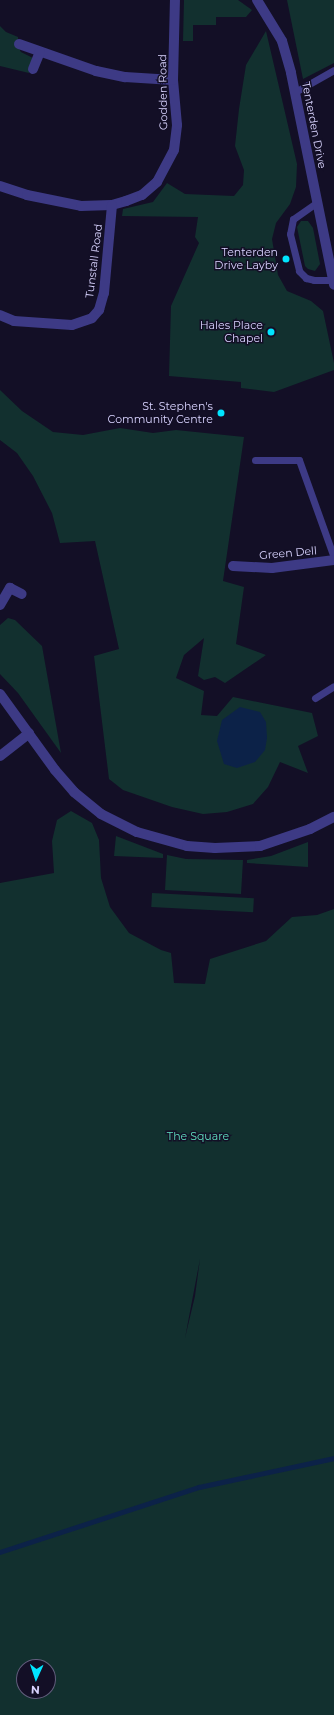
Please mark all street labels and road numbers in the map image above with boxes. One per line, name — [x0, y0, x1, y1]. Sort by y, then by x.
street label: Godden Road — [156, 54, 170, 130]
street label: Tenterden Drive — [299, 80, 329, 170]
street label: Tunstall Road — [83, 223, 105, 299]
street label: Green Dell — [259, 544, 317, 562]

